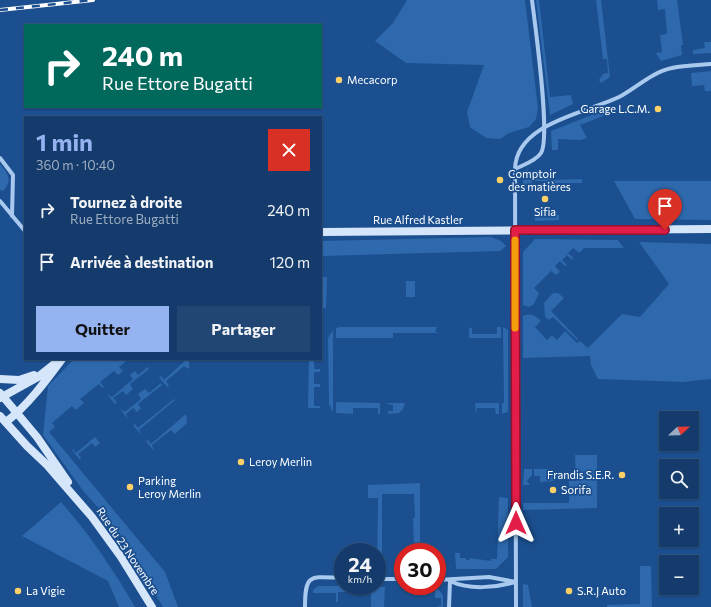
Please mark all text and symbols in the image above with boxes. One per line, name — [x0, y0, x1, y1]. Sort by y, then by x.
text: 240 m — [102, 38, 183, 72]
icon: right — [36, 40, 88, 92]
text: Rue Ettore Bugatti — [102, 72, 253, 94]
place label: Mecacorp — [347, 73, 397, 86]
marker: Mecacorp — [334, 75, 344, 85]
place label: Garage L.C.M. — [581, 102, 650, 115]
marker: Garage L.C.M. — [653, 104, 663, 114]
text: 1 min — [36, 127, 93, 156]
button: close — [268, 129, 310, 171]
text: 360 m · 10:40 — [36, 157, 115, 173]
place label: Comptoir des matières — [508, 167, 571, 193]
marker: Comptoir des matières — [495, 175, 505, 185]
pin — [648, 189, 682, 230]
text: Tournez à droite — [70, 193, 182, 211]
marker: Sifia — [540, 194, 550, 204]
icon: arrive — [654, 195, 676, 217]
icon: right — [36, 199, 58, 221]
text: 240 m — [267, 201, 310, 219]
place label: Sifia — [534, 205, 556, 218]
text: Rue Ettore Bugatti — [70, 211, 179, 227]
street label: Rue Alfred Kastler — [373, 213, 464, 226]
icon: arrive — [36, 251, 58, 273]
text: Arrivée à destination — [70, 253, 213, 271]
text: 120 m — [270, 253, 310, 271]
button: Quitter — [36, 306, 169, 352]
button: Partager — [177, 306, 310, 352]
north arrow — [659, 411, 699, 451]
map controls — [659, 411, 699, 595]
place label: Leroy Merlin — [249, 455, 312, 468]
marker: Leroy Merlin — [236, 457, 246, 467]
button: search — [659, 459, 699, 499]
place label: Frandis S.E.R. — [547, 468, 614, 481]
marker: Frandis S.E.R. — [617, 470, 627, 480]
place label: Parking Leroy Merlin — [138, 474, 201, 500]
marker: Parking Leroy Merlin — [125, 482, 135, 492]
place label: Sorifa — [561, 483, 591, 496]
marker: Sorifa — [548, 485, 558, 495]
position arrow — [495, 502, 537, 544]
street label: Rue du 23 Novembre — [94, 505, 163, 597]
button: + — [659, 507, 699, 547]
speed limit sign: 30 — [394, 543, 446, 595]
text: 24 — [348, 552, 372, 576]
button: − — [659, 555, 699, 595]
text: km/h — [348, 573, 372, 585]
place label: La Vigie — [26, 584, 65, 597]
place label: S.R.J Auto — [577, 584, 626, 598]
marker: La Vigie — [13, 586, 23, 596]
marker: S.R.J Auto — [564, 586, 574, 596]

